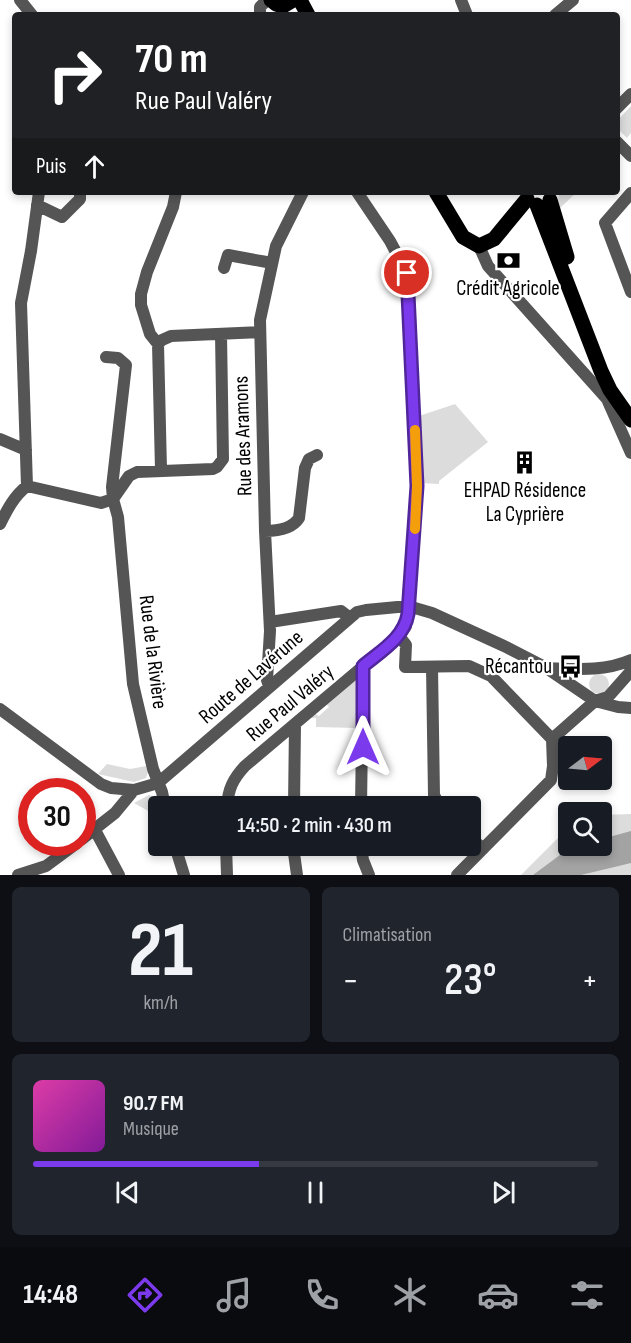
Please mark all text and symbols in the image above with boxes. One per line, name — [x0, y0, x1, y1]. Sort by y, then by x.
text: 70 m — [135, 34, 208, 85]
icon: right — [36, 36, 114, 114]
text: Rue Paul Valéry — [135, 85, 272, 117]
icon: ahead — [78, 150, 111, 183]
text: Puis — [36, 153, 66, 180]
pin — [381, 247, 432, 298]
bank icon: Crédit Agricole — [495, 247, 521, 273]
icon: arrive — [390, 256, 423, 289]
place label: Crédit Agricole — [456, 276, 560, 301]
street label: Rue des Aramons — [228, 375, 258, 497]
building icon: EHPAD Résidence La Cyprière — [512, 449, 538, 475]
place label: EHPAD Résidence La Cyprière — [464, 478, 586, 527]
street label: Rue de la Rivière — [134, 594, 172, 710]
street label: Route de Lavérune — [194, 625, 308, 729]
bus stop icon: Récantou — [557, 653, 583, 679]
place label: Récantou — [485, 654, 552, 679]
street label: Rue Paul Valéry — [241, 659, 339, 747]
position arrow — [331, 715, 395, 779]
north arrow — [558, 736, 612, 790]
map controls — [558, 736, 612, 856]
speed limit sign: 30 — [18, 778, 96, 856]
button: search — [558, 802, 612, 856]
text: 14:50 · 2 min · 430 m — [237, 812, 392, 839]
text: 21 — [128, 905, 193, 998]
text: Climatisation — [343, 923, 432, 947]
text: 23° — [444, 953, 497, 1008]
text: − — [343, 961, 359, 1001]
text: + — [582, 961, 598, 1001]
text: km/h — [143, 991, 178, 1015]
text: 90.7 FM — [123, 1090, 184, 1117]
text: Musique — [123, 1117, 179, 1141]
icon: previous — [111, 1176, 144, 1209]
icon: pause — [299, 1176, 332, 1209]
icon: next — [487, 1176, 520, 1209]
icon: directions — [124, 1274, 166, 1316]
icon: music — [213, 1274, 255, 1316]
icon: phone — [301, 1274, 343, 1316]
icon: climate — [389, 1274, 431, 1316]
icon: car — [477, 1274, 519, 1316]
icon: filters — [566, 1274, 608, 1316]
text: 14:48 — [23, 1279, 78, 1311]

